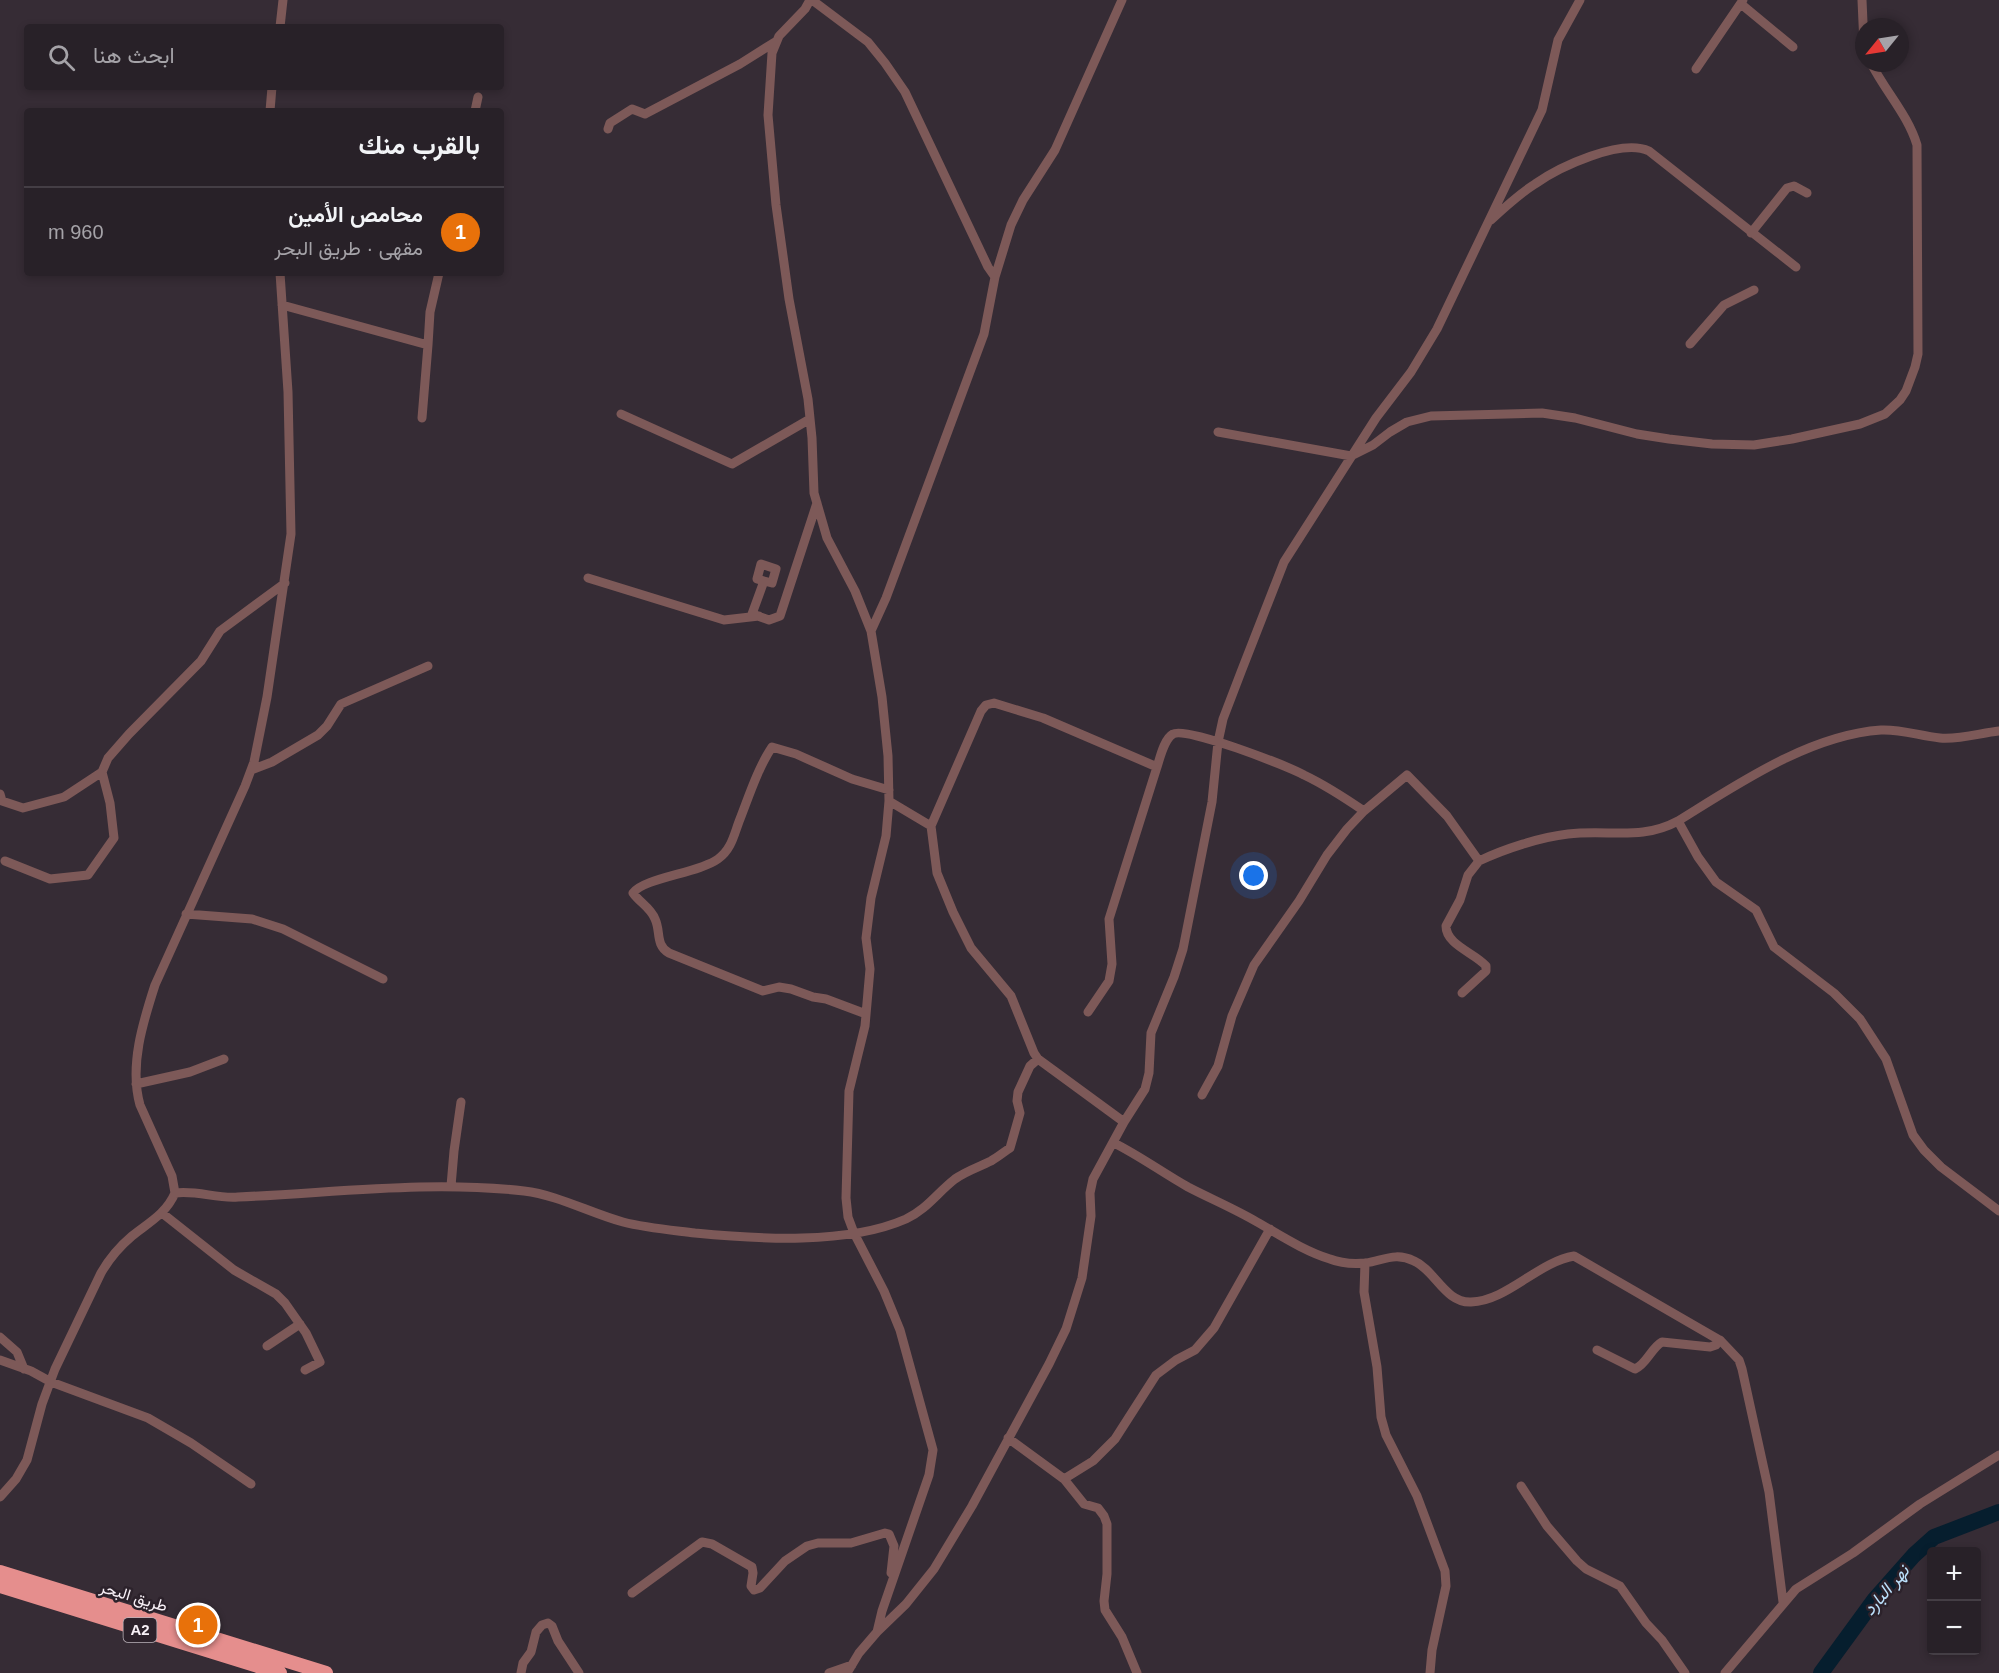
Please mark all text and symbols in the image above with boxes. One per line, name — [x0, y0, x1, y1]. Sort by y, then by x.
north arrow — [1855, 18, 1909, 72]
search box — [24, 24, 504, 90]
icon: search — [45, 41, 78, 74]
text: ابحث هنا — [93, 43, 175, 68]
text: بالقرب منك — [359, 130, 480, 160]
text: محامص الأمين — [288, 202, 423, 227]
text: 960 m — [48, 221, 104, 243]
text: 1 — [455, 221, 466, 243]
text: مقهى · طريق البحر — [274, 237, 423, 259]
your location — [1239, 861, 1268, 890]
map controls — [1927, 1547, 1981, 1655]
button: + — [1927, 1547, 1981, 1601]
water label: نهر البارد — [1859, 1560, 1914, 1620]
street label: طريق البحر — [97, 1578, 169, 1617]
button: − — [1927, 1601, 1981, 1655]
pin: 1 — [178, 1602, 218, 1648]
road number: A2 — [124, 1618, 156, 1642]

